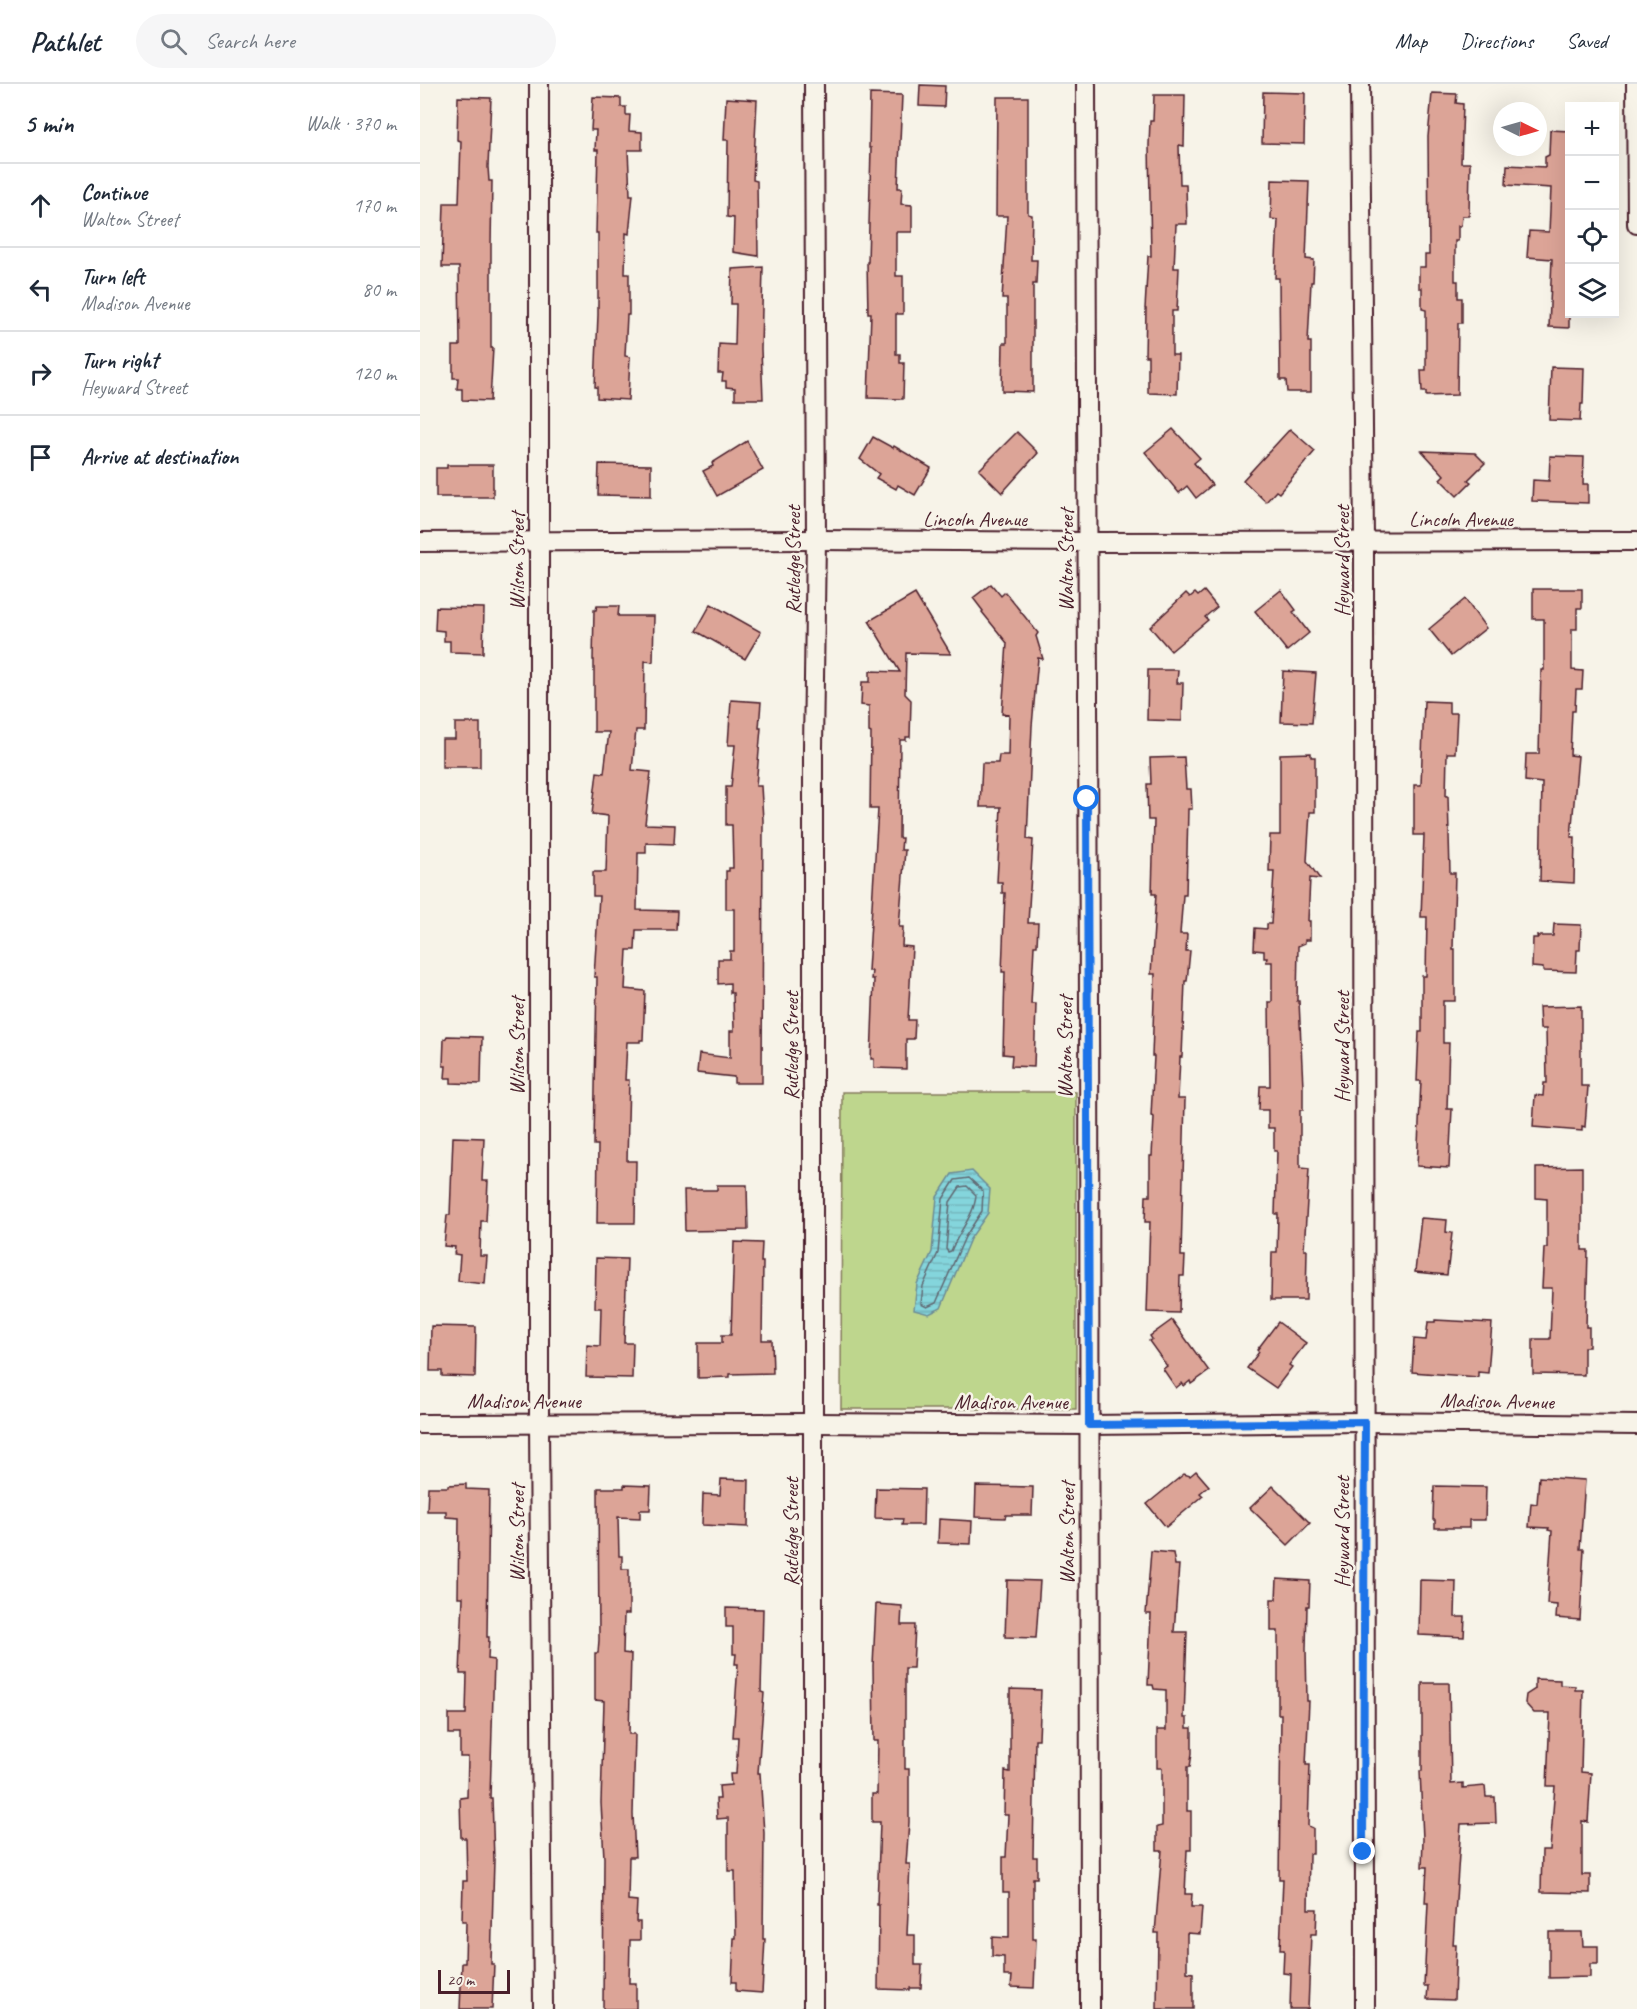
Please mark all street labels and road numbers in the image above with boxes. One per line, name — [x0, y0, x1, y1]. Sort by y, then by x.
street label: Heyward Street — [1329, 503, 1355, 617]
street label: Rutledge Street — [780, 504, 806, 614]
street label: Lincoln Avenue — [923, 506, 1028, 532]
street label: Walton Street — [1053, 506, 1079, 611]
street label: Lincoln Avenue — [1409, 506, 1514, 532]
street label: Wilson Street — [504, 509, 530, 610]
street label: Heyward Street — [1329, 989, 1355, 1103]
street label: Rutledge Street — [778, 990, 804, 1100]
street label: Walton Street — [1052, 993, 1078, 1098]
street label: Wilson Street — [504, 994, 530, 1095]
street label: Madison Avenue — [1440, 1387, 1555, 1415]
street label: Madison Avenue — [467, 1388, 582, 1414]
street label: Madison Avenue — [954, 1389, 1069, 1415]
street label: Heyward Street — [1329, 1474, 1355, 1588]
street label: Rutledge Street — [778, 1476, 804, 1586]
street label: Walton Street — [1054, 1479, 1080, 1584]
street label: Wilson Street — [504, 1481, 530, 1582]

